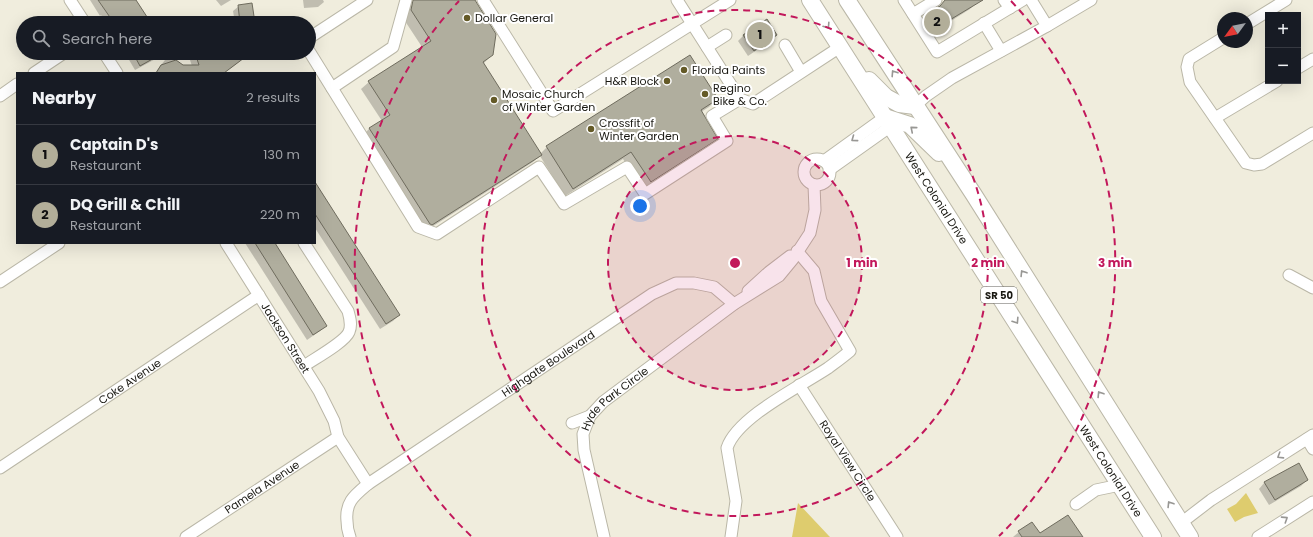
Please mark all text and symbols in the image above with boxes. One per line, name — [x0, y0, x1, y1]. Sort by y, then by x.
pin: 2 — [924, 7, 950, 37]
place label: Dollar General — [475, 10, 553, 26]
north arrow — [1217, 12, 1253, 48]
map controls — [1265, 12, 1301, 84]
button: + — [1265, 12, 1301, 48]
marker: Dollar General — [462, 13, 472, 23]
search box — [16, 16, 316, 60]
pin: 1 — [747, 20, 773, 50]
one-way arrow — [822, 22, 830, 29]
icon: search — [30, 27, 52, 49]
text: Search here — [62, 28, 152, 49]
button: − — [1265, 48, 1301, 84]
place label: Florida Paints — [692, 62, 765, 78]
marker: Florida Paints — [679, 65, 689, 75]
one-way arrow — [892, 70, 899, 77]
place label: H&R Block — [605, 73, 659, 89]
marker: H&R Block — [662, 76, 672, 86]
place label: Regino Bike & Co. — [713, 80, 767, 109]
text: Nearby — [32, 86, 96, 110]
place label: Mosaic Church of Winter Garden — [502, 86, 595, 115]
text: 2 results — [246, 88, 300, 107]
marker: Regino Bike & Co. — [700, 89, 710, 99]
marker: Mosaic Church of Winter Garden — [489, 95, 499, 105]
place label: Crossfit of Winter Garden — [599, 115, 679, 144]
marker: Crossfit of Winter Garden — [586, 124, 596, 134]
one-way arrow — [910, 126, 918, 133]
text: Captain D's — [70, 134, 158, 155]
one-way arrow — [851, 134, 858, 142]
text: 1 — [43, 145, 47, 164]
text: 130 m — [263, 145, 300, 164]
street label: West Colonial Drive — [901, 149, 972, 247]
text: Restaurant — [70, 156, 141, 175]
text: DQ Grill & Chill — [70, 194, 180, 215]
your location — [630, 196, 650, 216]
text: 2 — [41, 205, 49, 224]
text: 220 m — [260, 205, 300, 224]
text: Restaurant — [70, 216, 141, 235]
text: 1 min — [846, 254, 878, 271]
text: 2 min — [971, 254, 1005, 271]
text: 3 min — [1098, 254, 1132, 271]
centre of rings — [728, 256, 742, 270]
one-way arrow — [1021, 270, 1028, 277]
road number: SR 50 — [981, 287, 1017, 303]
street label: Jackson Street — [257, 299, 314, 376]
one-way arrow — [1011, 317, 1018, 324]
street label: Highgate Boulevard — [498, 327, 598, 400]
street label: Coke Avenue — [95, 355, 164, 408]
street label: Hyde Park Circle — [577, 363, 652, 433]
one-way arrow — [1097, 391, 1105, 398]
street label: Royal View Circle — [816, 417, 880, 504]
street label: West Colonial Drive — [1076, 422, 1146, 520]
one-way arrow — [1277, 451, 1284, 459]
street label: Pamela Avenue — [222, 456, 303, 517]
one-way arrow — [1167, 501, 1174, 508]
one-way arrow — [1281, 517, 1288, 524]

